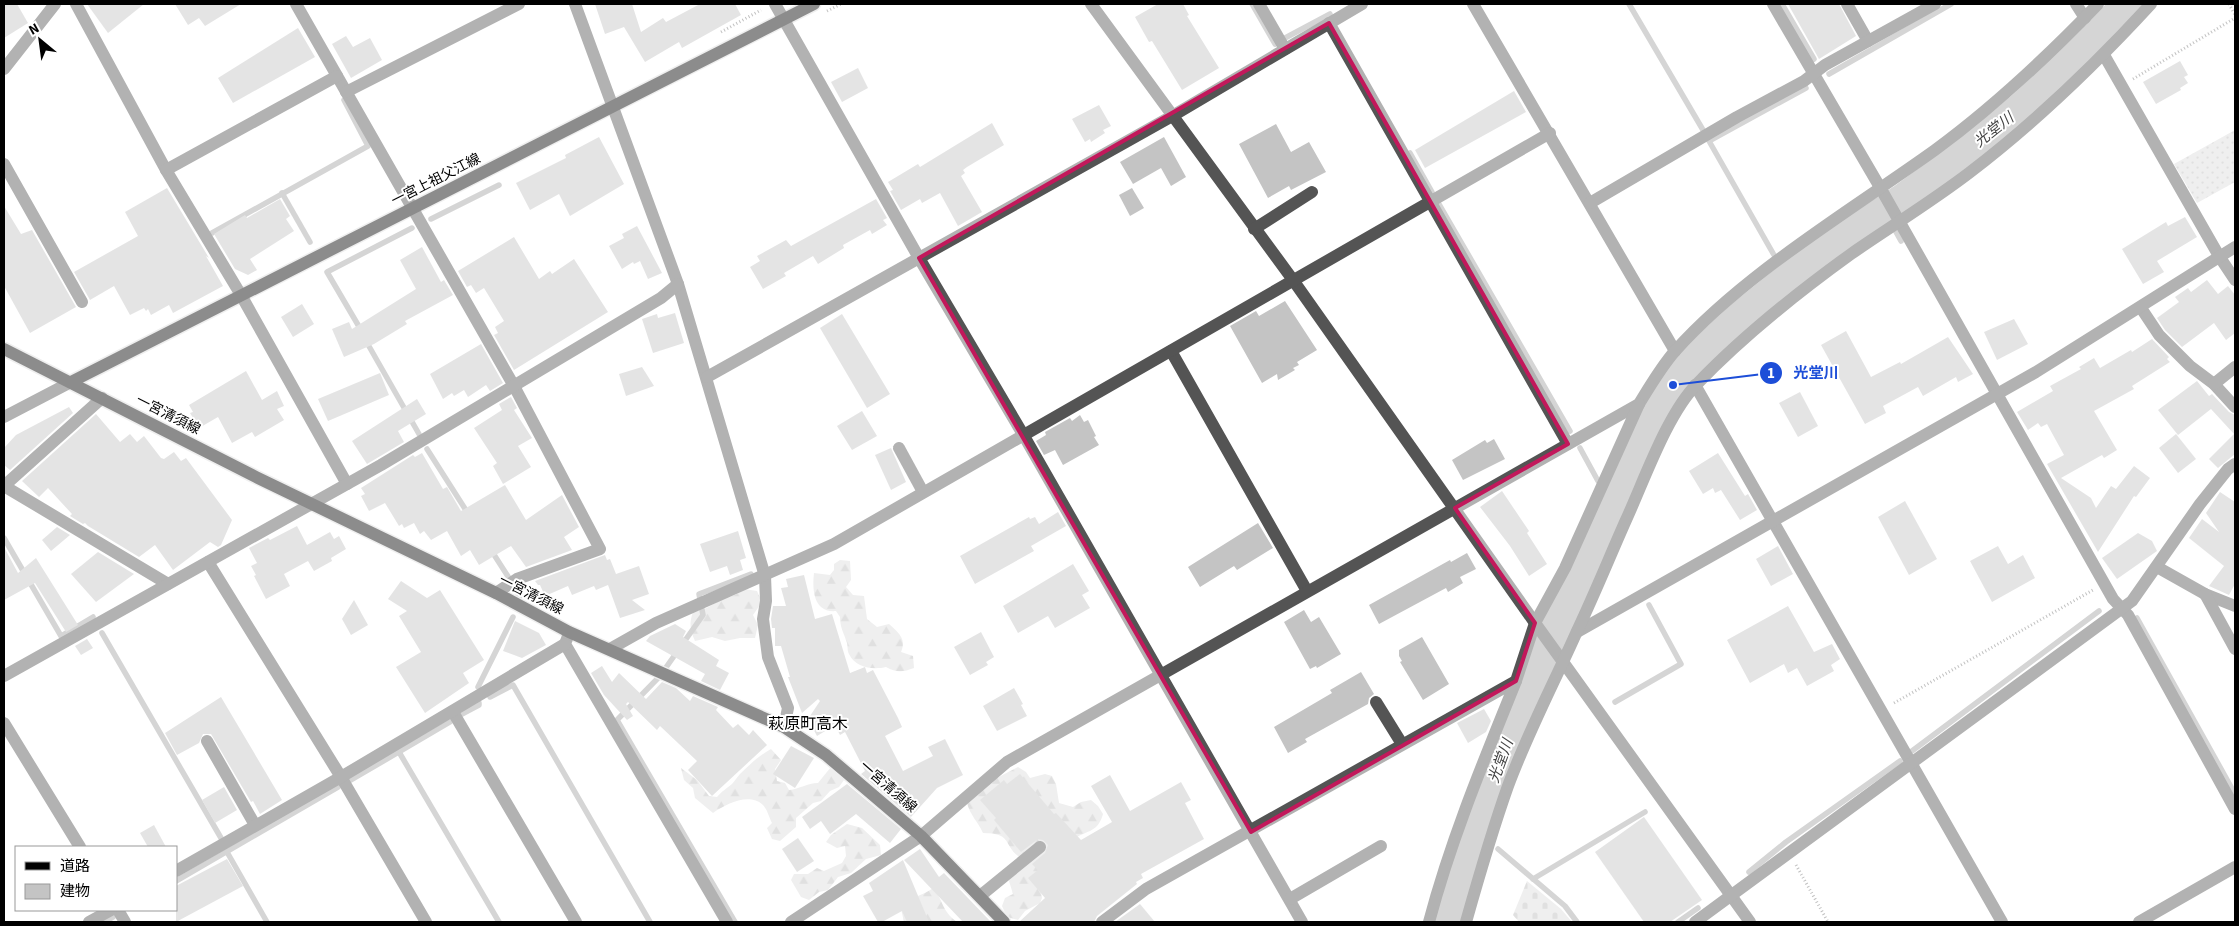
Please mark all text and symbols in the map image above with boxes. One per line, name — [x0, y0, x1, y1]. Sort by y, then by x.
north arrow — [15, 15, 65, 65]
text: N — [25, 19, 43, 41]
water label: 光堂川 — [1970, 107, 2020, 152]
street label: 一宮上祖父江線 — [388, 149, 484, 211]
callout: 光堂川 — [1759, 358, 1849, 388]
text: 1 — [1767, 363, 1775, 384]
text: 光堂川 — [1793, 363, 1839, 384]
street label: 一宮清須線 — [132, 390, 204, 440]
street label: 一宮清須線 — [495, 570, 567, 620]
district label: 萩原町高木 — [768, 713, 848, 735]
water label: 光堂川 — [1483, 734, 1519, 786]
street label: 一宮清須線 — [855, 756, 921, 818]
legend — [15, 846, 178, 911]
text: 道路 — [60, 856, 90, 877]
text: 建物 — [60, 881, 90, 902]

